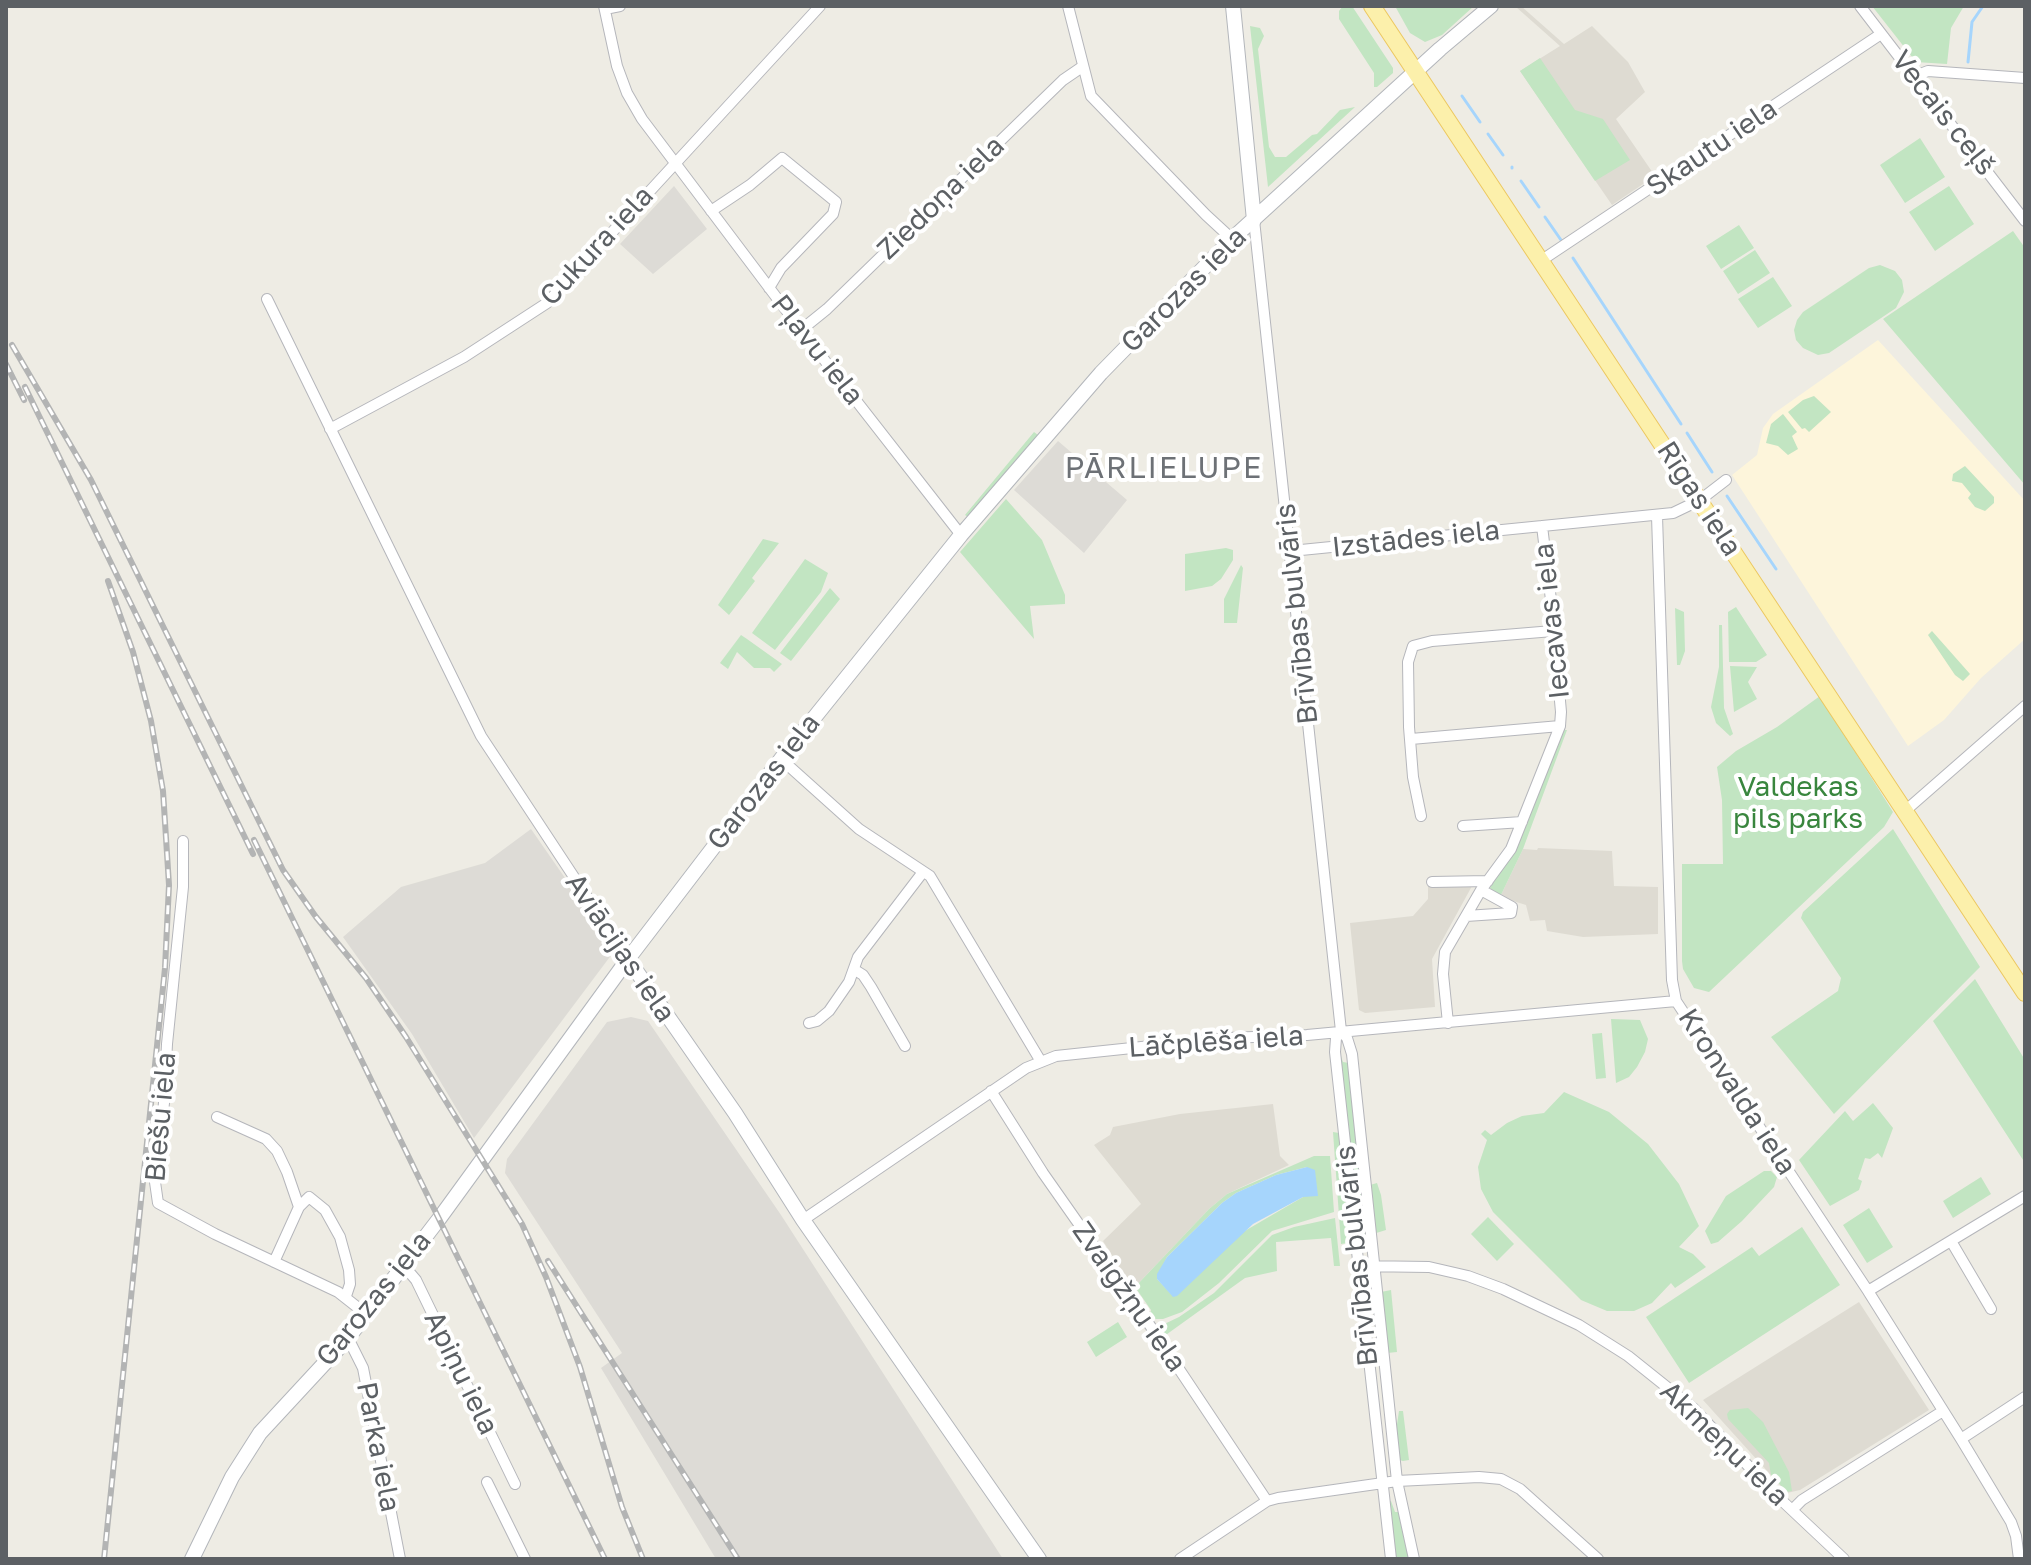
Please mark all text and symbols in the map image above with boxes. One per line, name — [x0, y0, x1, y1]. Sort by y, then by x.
street label: Vecais ceļš — [1884, 44, 2002, 182]
street label: Skautu iela — [1640, 92, 1784, 204]
street label: Ziedoņa iela — [871, 129, 1011, 267]
street label: Cukura iela — [533, 179, 661, 313]
street label: Garozas iela — [1114, 220, 1254, 360]
street label: Pļavu iela — [764, 288, 870, 412]
street label: Rīgas iela — [1650, 435, 1748, 563]
district label: PĀRLIELUPE — [1065, 450, 1263, 486]
street label: Brīvības bulvāris — [1269, 502, 1325, 726]
street label: Izstādes iela — [1330, 513, 1502, 565]
street label: Iecavas iela — [1527, 541, 1577, 701]
street label: Garozas iela — [700, 707, 828, 857]
park label: Valdekas pils parks — [1733, 770, 1863, 836]
street label: Aviācijas iela — [558, 867, 682, 1029]
street label: Kronvalda iela — [1671, 1003, 1803, 1181]
street label: Lāčplēša iela — [1127, 1019, 1305, 1065]
street label: Biešu iela — [139, 1051, 183, 1183]
street label: Brīvības bulvāris — [1329, 1144, 1385, 1368]
street label: Zvaigžņu iela — [1065, 1215, 1193, 1379]
street label: Garozas iela — [310, 1225, 438, 1373]
street label: Apiņu iela — [417, 1306, 505, 1440]
street label: Akmeņu iela — [1653, 1375, 1795, 1513]
street label: Parka iela — [349, 1379, 407, 1515]

